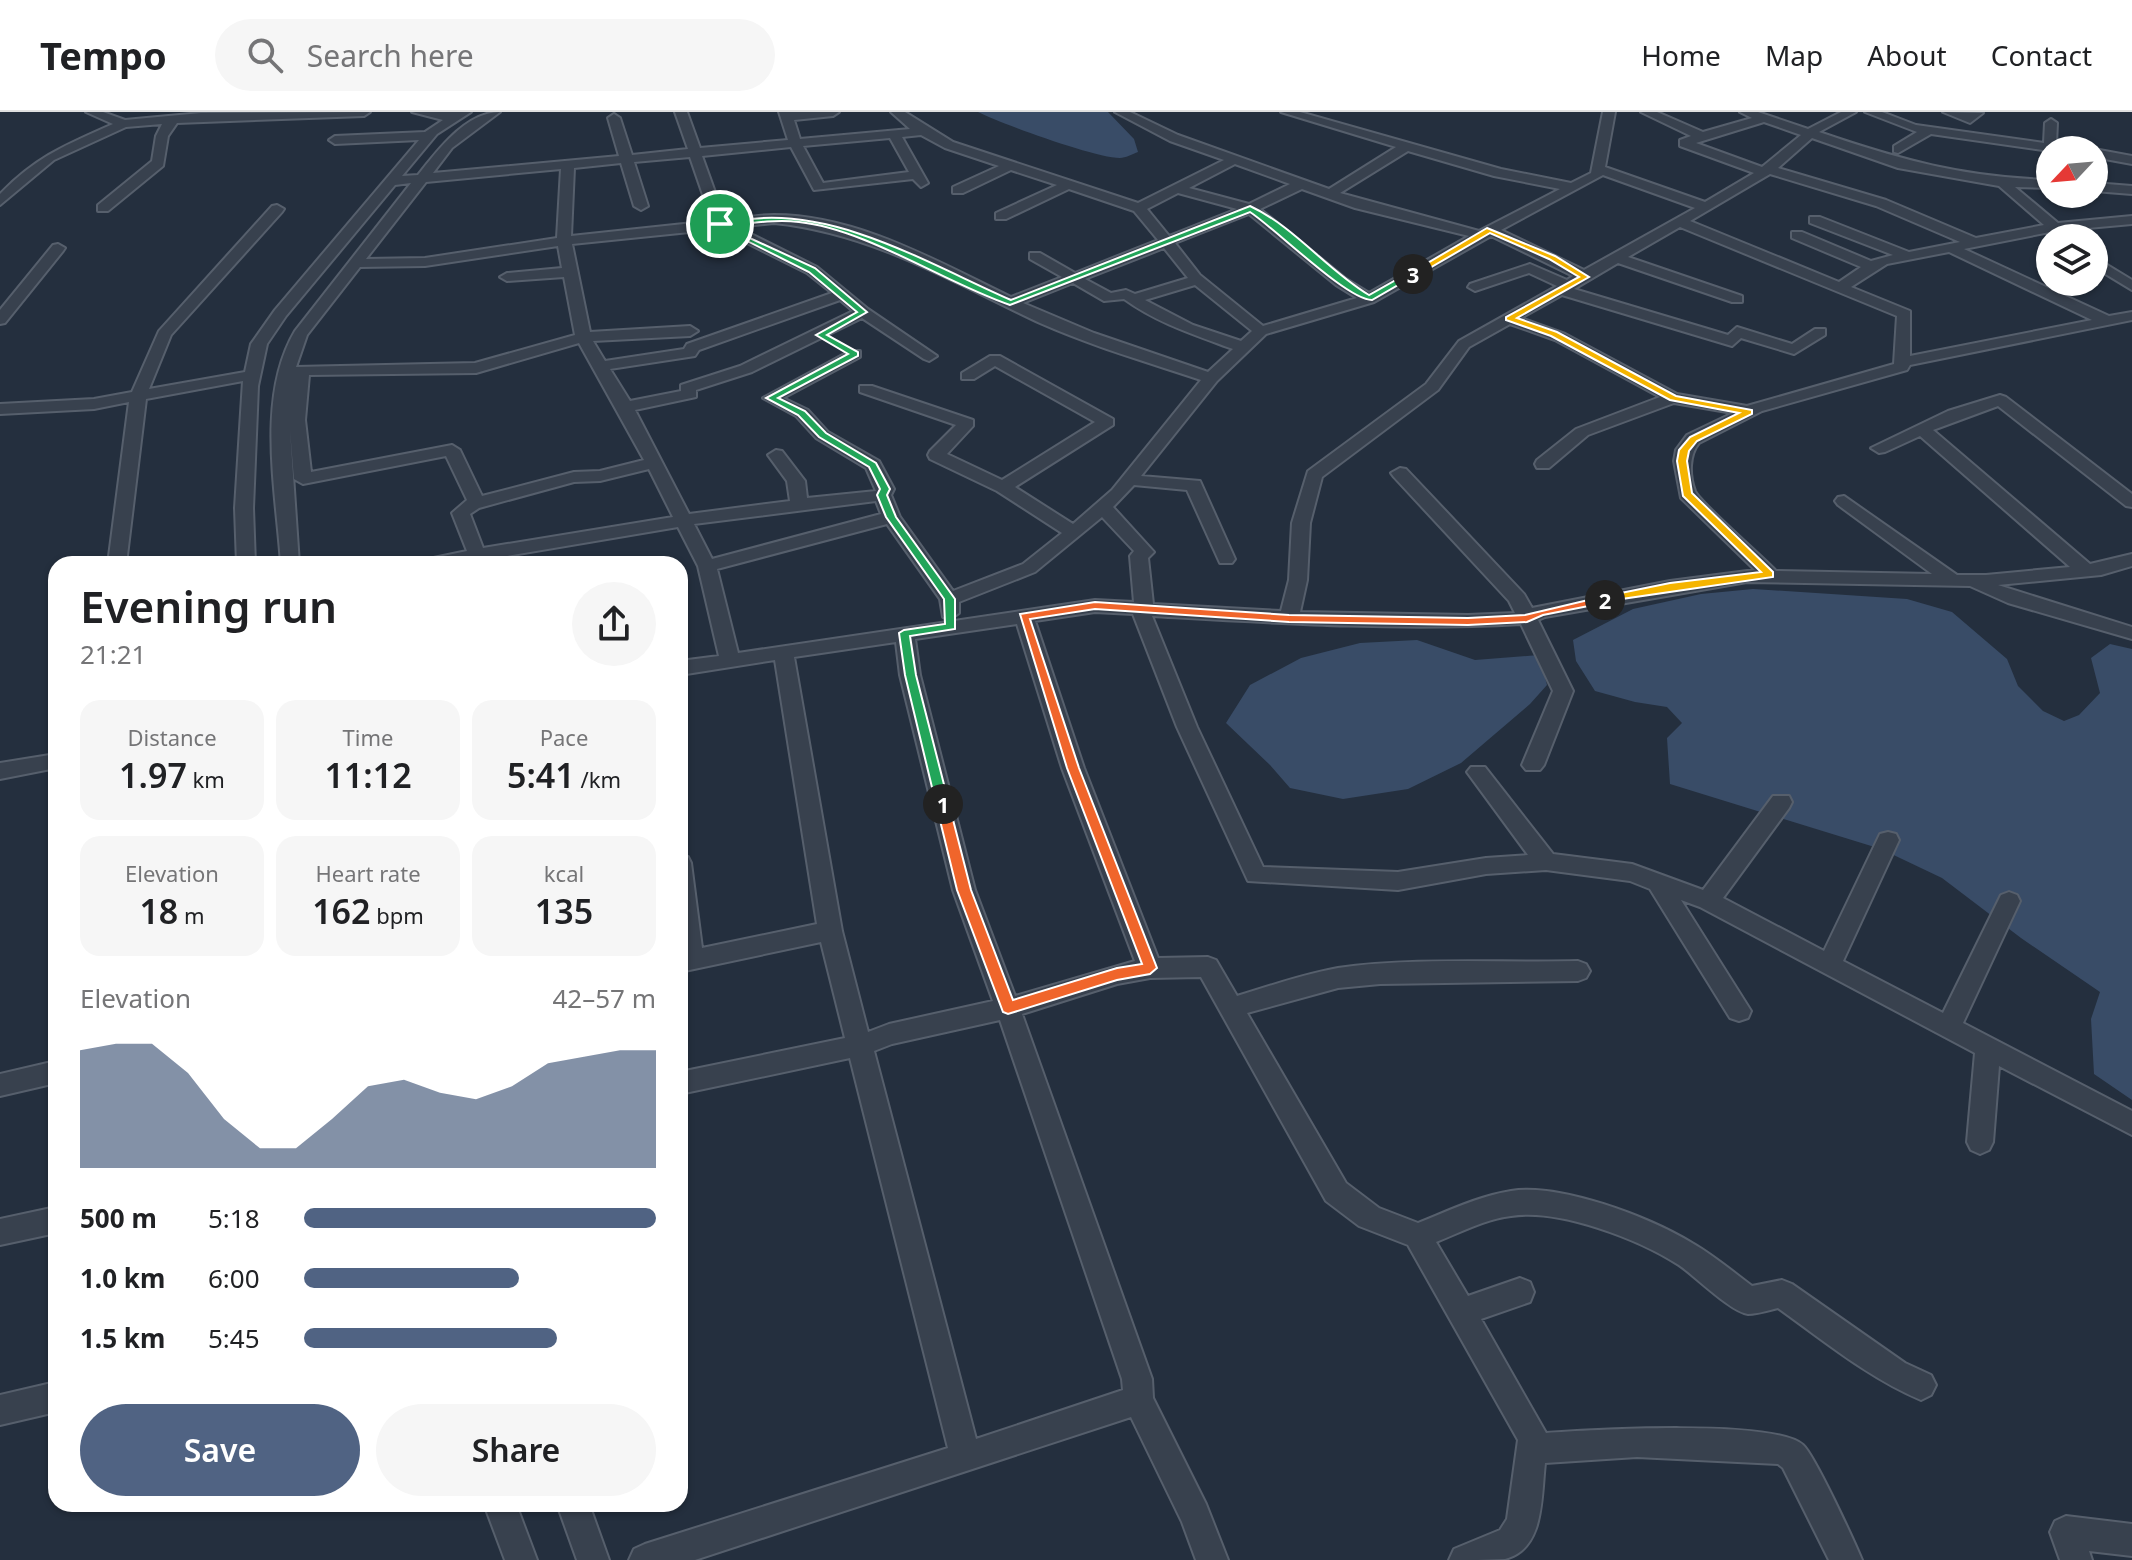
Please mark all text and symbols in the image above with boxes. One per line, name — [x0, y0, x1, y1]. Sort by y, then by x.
search box — [215, 19, 775, 91]
text: Tempo — [40, 29, 167, 81]
icon: search — [243, 33, 287, 77]
text: Search here — [307, 35, 474, 76]
text: Home — [1641, 36, 1721, 74]
text: Map — [1765, 36, 1823, 74]
text: About — [1867, 36, 1947, 74]
text: Contact — [1991, 36, 2092, 74]
north arrow — [2036, 136, 2108, 208]
map controls — [2036, 136, 2108, 296]
pin — [686, 190, 754, 258]
icon: arrive — [698, 202, 742, 246]
button: layers — [2036, 224, 2108, 296]
pin: 3 — [1393, 254, 1433, 294]
text: 3 — [1407, 259, 1419, 289]
text: Evening run — [80, 576, 337, 636]
pin: 2 — [1585, 580, 1625, 620]
button: share — [572, 582, 656, 666]
text: 2 — [1599, 585, 1611, 615]
text: 21:21 — [80, 636, 146, 672]
text: Distance — [127, 722, 217, 752]
text: Time — [343, 722, 393, 752]
text: Pace — [540, 722, 588, 752]
text: 1.97 — [119, 752, 187, 798]
text: 11:12 — [324, 752, 412, 798]
text: 5:41 — [507, 752, 575, 798]
text: km — [187, 764, 225, 794]
text: /km — [575, 764, 621, 794]
pin: 1 — [923, 784, 963, 824]
text: 1 — [937, 789, 949, 819]
text: Elevation — [125, 858, 219, 888]
text: Heart rate — [315, 858, 421, 888]
text: kcal — [544, 858, 584, 888]
text: 18 — [139, 888, 178, 934]
text: 162 — [312, 888, 371, 934]
text: 135 — [535, 888, 593, 934]
text: m — [178, 900, 205, 930]
text: bpm — [371, 900, 424, 930]
text: Elevation — [80, 980, 191, 1016]
text: 42–57 m — [552, 980, 656, 1016]
text: 500 m — [80, 1200, 157, 1236]
text: 5:18 — [208, 1200, 260, 1236]
text: 1.0 km — [80, 1260, 165, 1296]
text: 6:00 — [208, 1260, 260, 1296]
text: 1.5 km — [80, 1320, 165, 1356]
text: 5:45 — [208, 1320, 260, 1356]
button: Save — [80, 1404, 360, 1496]
button: Share — [376, 1404, 656, 1496]

